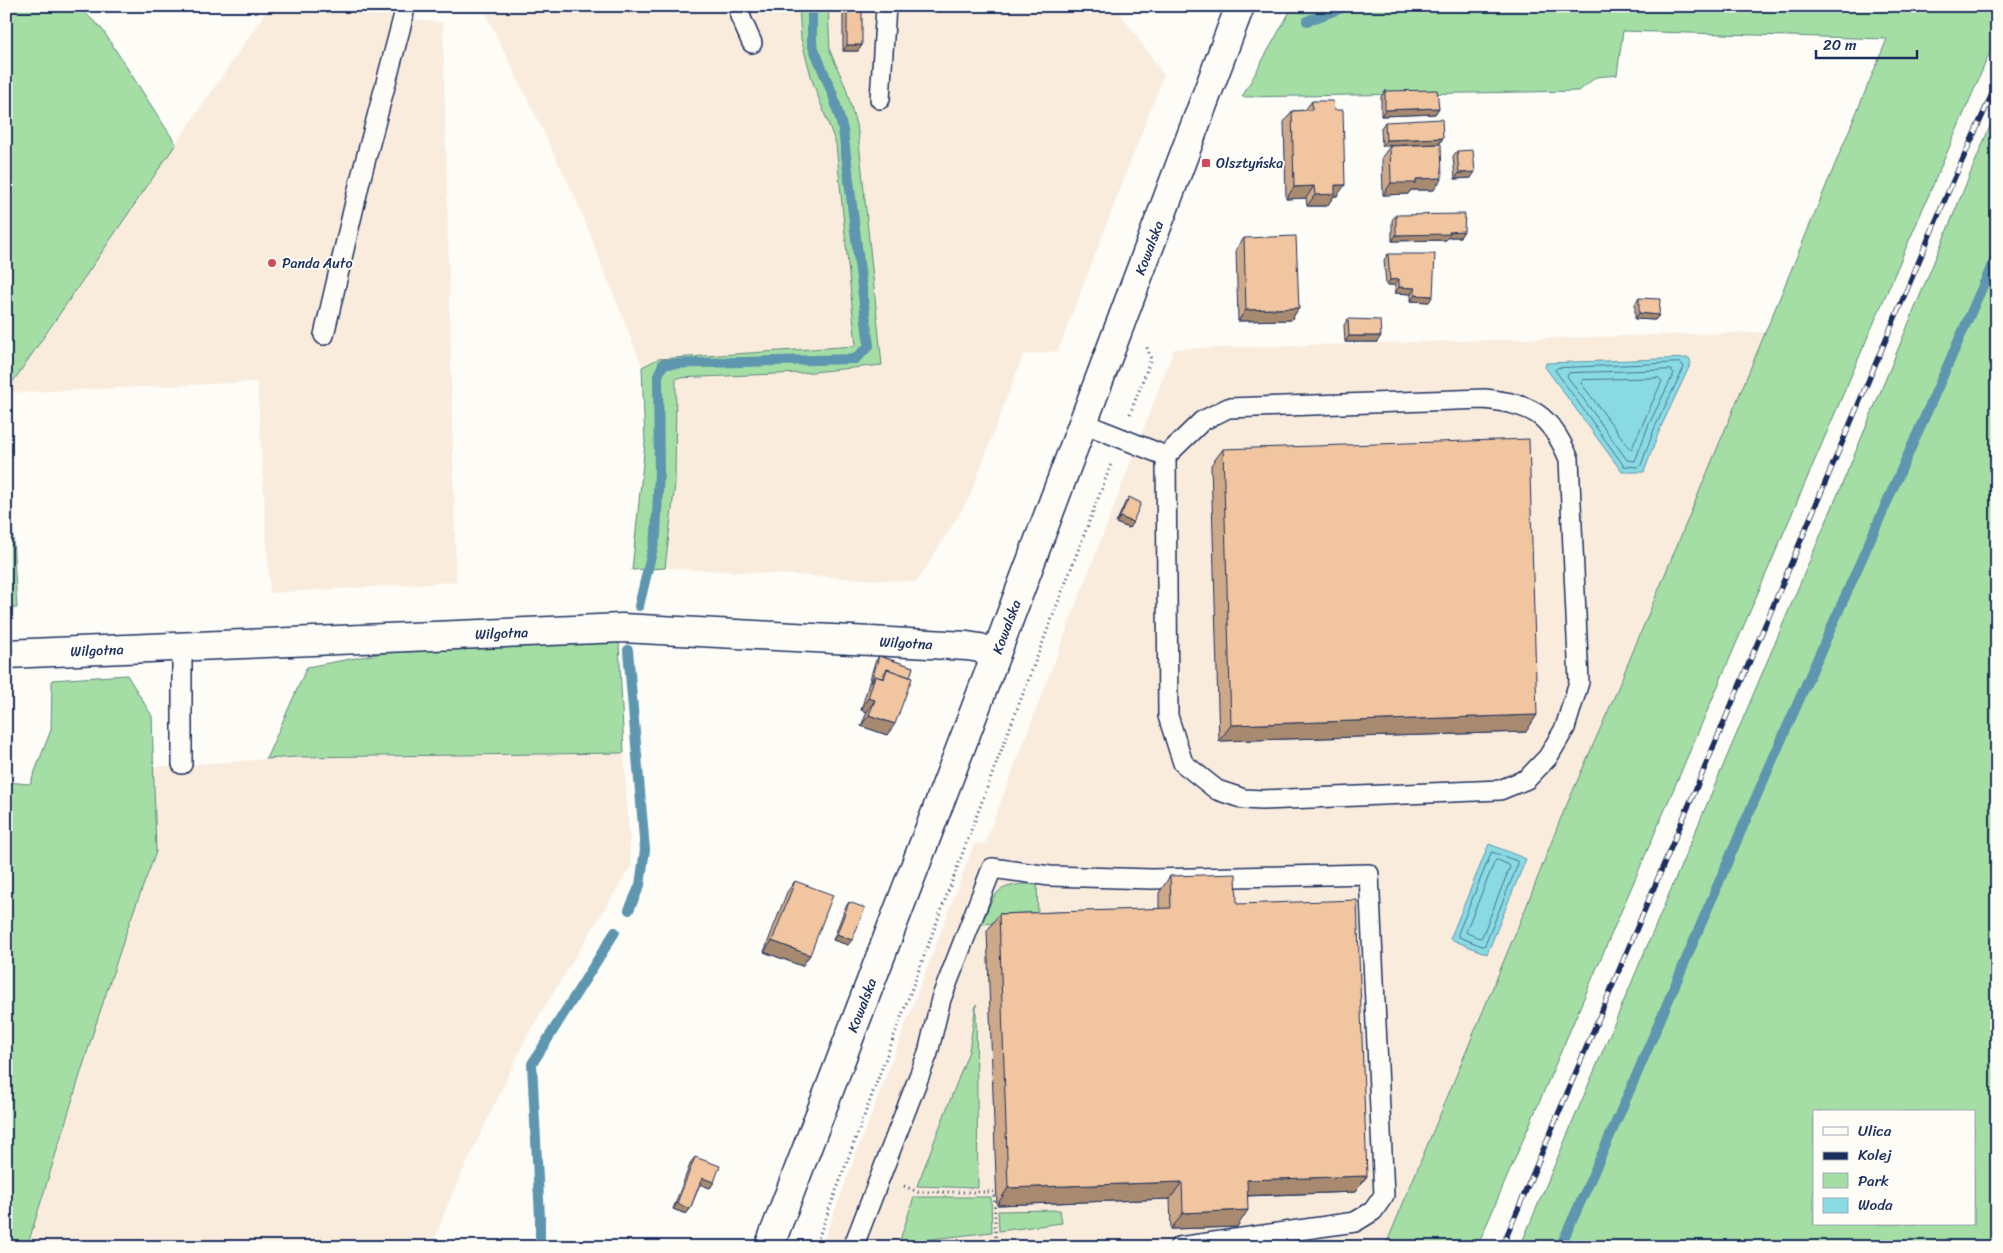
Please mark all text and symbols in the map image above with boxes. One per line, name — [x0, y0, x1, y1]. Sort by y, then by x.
scale bar — [1816, 28, 1917, 60]
text: 20 m — [1823, 32, 1857, 58]
place label: Olsztyńska — [1216, 151, 1283, 176]
marker: Olsztyńska — [1200, 157, 1212, 169]
street label: Kowalska — [1128, 217, 1171, 279]
place label: Panda Auto — [282, 251, 353, 276]
marker: Panda Auto — [266, 257, 278, 269]
street label: Kowalska — [985, 596, 1028, 658]
street label: Wilgotna — [475, 620, 529, 647]
street label: Wilgotna — [879, 629, 933, 657]
street label: Wilgotna — [70, 637, 124, 664]
street label: Kowalska — [840, 974, 884, 1036]
legend — [1813, 1110, 1976, 1226]
text: Ulica — [1858, 1118, 1892, 1144]
text: Kolej — [1858, 1142, 1892, 1168]
text: Park — [1858, 1168, 1889, 1194]
text: Woda — [1858, 1192, 1893, 1218]

